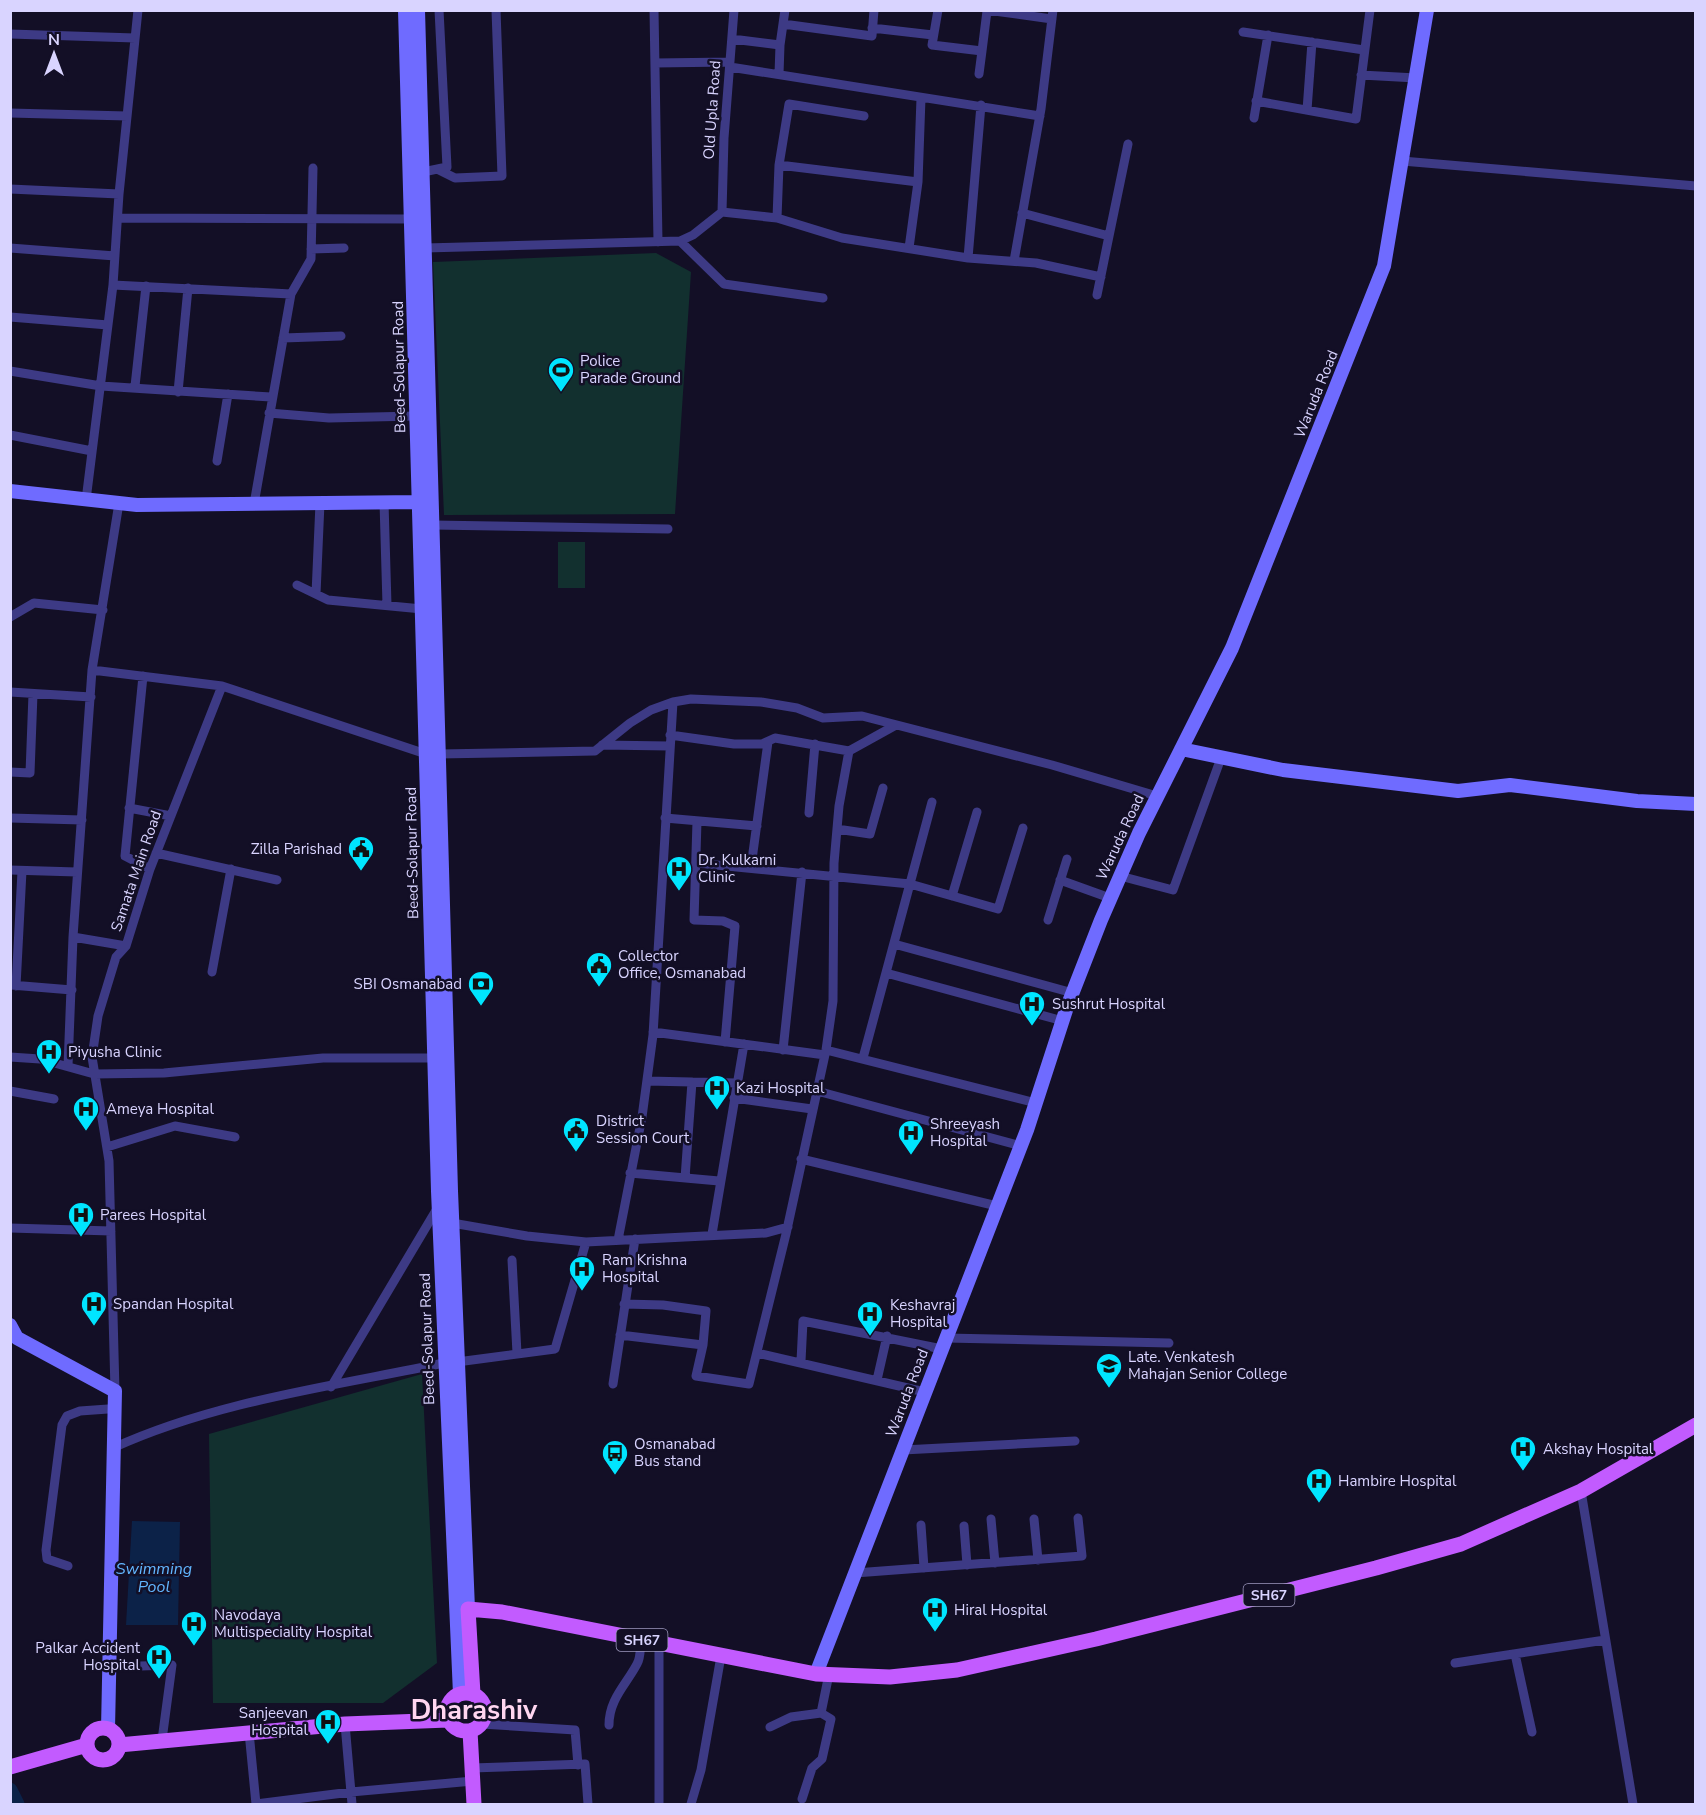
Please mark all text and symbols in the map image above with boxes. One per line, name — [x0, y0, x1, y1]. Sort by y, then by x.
north arrow — [24, 24, 84, 84]
text: N — [48, 29, 60, 51]
street label: Old Upla Road — [699, 60, 725, 160]
street label: Beed-Solapur Road — [388, 301, 410, 433]
street label: Waruda Road — [1289, 347, 1343, 441]
place label: Police Parade Ground — [580, 351, 681, 388]
sports icon: Police Parade Ground — [546, 355, 576, 393]
street label: Beed-Solapur Road — [401, 787, 423, 919]
street label: Waruda Road — [1091, 791, 1149, 883]
street label: Samata Main Road — [106, 808, 166, 934]
public building icon: Zilla Parishad — [346, 834, 376, 872]
place label: Zilla Parishad — [251, 839, 342, 859]
place label: Dr. Kulkarni Clinic — [698, 850, 776, 887]
hospital icon: Dr. Kulkarni Clinic — [664, 854, 694, 892]
place label: Collector Office, Osmanabad — [618, 946, 746, 983]
public building icon: Collector Office, Osmanabad — [584, 950, 614, 988]
bank icon: SBI Osmanabad — [466, 969, 496, 1007]
place label: SBI Osmanabad — [354, 974, 462, 994]
hospital icon: Sushrut Hospital — [1017, 989, 1047, 1027]
place label: Sushrut Hospital — [1052, 994, 1166, 1014]
hospital icon: Piyusha Clinic — [34, 1037, 64, 1075]
place label: Piyusha Clinic — [68, 1042, 162, 1062]
hospital icon: Kazi Hospital — [702, 1073, 732, 1111]
place label: Kazi Hospital — [736, 1078, 825, 1098]
hospital icon: Ameya Hospital — [71, 1094, 101, 1132]
place label: Ameya Hospital — [106, 1099, 214, 1119]
place label: District Session Court — [596, 1111, 690, 1148]
place label: Shreeyash Hospital — [930, 1114, 1000, 1151]
public building icon: District Session Court — [561, 1115, 591, 1153]
hospital icon: Shreeyash Hospital — [896, 1118, 926, 1156]
hospital icon: Parees Hospital — [66, 1200, 96, 1238]
place label: Parees Hospital — [100, 1205, 207, 1225]
place label: Ram Krishna Hospital — [602, 1250, 687, 1287]
hospital icon: Ram Krishna Hospital — [567, 1254, 597, 1292]
street label: Beed-Solapur Road — [415, 1273, 439, 1405]
hospital icon: Spandan Hospital — [79, 1289, 109, 1327]
place label: Spandan Hospital — [113, 1294, 234, 1314]
place label: Keshavraj Hospital — [890, 1295, 955, 1332]
hospital icon: Keshavraj Hospital — [855, 1299, 885, 1337]
street label: Waruda Road — [881, 1346, 933, 1440]
place label: Late. Venkatesh Mahajan Senior College — [1128, 1347, 1287, 1384]
school or university icon: Late. Venkatesh Mahajan Senior College — [1094, 1351, 1124, 1389]
place label: Osmanabad Bus stand — [634, 1434, 715, 1471]
hospital icon: Akshay Hospital — [1508, 1434, 1538, 1472]
bus stop icon: Osmanabad Bus stand — [600, 1438, 630, 1476]
place label: Akshay Hospital — [1543, 1439, 1654, 1459]
hospital icon: Hambire Hospital — [1304, 1466, 1334, 1504]
place label: Hambire Hospital — [1338, 1471, 1457, 1491]
water label: Swimming Pool — [116, 1558, 192, 1598]
road number: SH67 — [1244, 1584, 1294, 1606]
hospital icon: Hiral Hospital — [920, 1595, 950, 1633]
place label: Hiral Hospital — [954, 1600, 1048, 1620]
place label: Navodaya Multispeciality Hospital — [214, 1605, 373, 1642]
hospital icon: Navodaya Multispeciality Hospital — [179, 1609, 209, 1647]
road number: SH67 — [616, 1629, 668, 1651]
place label: Palkar Accident Hospital — [35, 1638, 141, 1675]
hospital icon: Palkar Accident Hospital — [144, 1642, 174, 1680]
district label: Dharashiv — [411, 1692, 538, 1729]
place label: Sanjeevan Hospital — [239, 1703, 309, 1740]
hospital icon: Sanjeevan Hospital — [313, 1707, 343, 1745]

